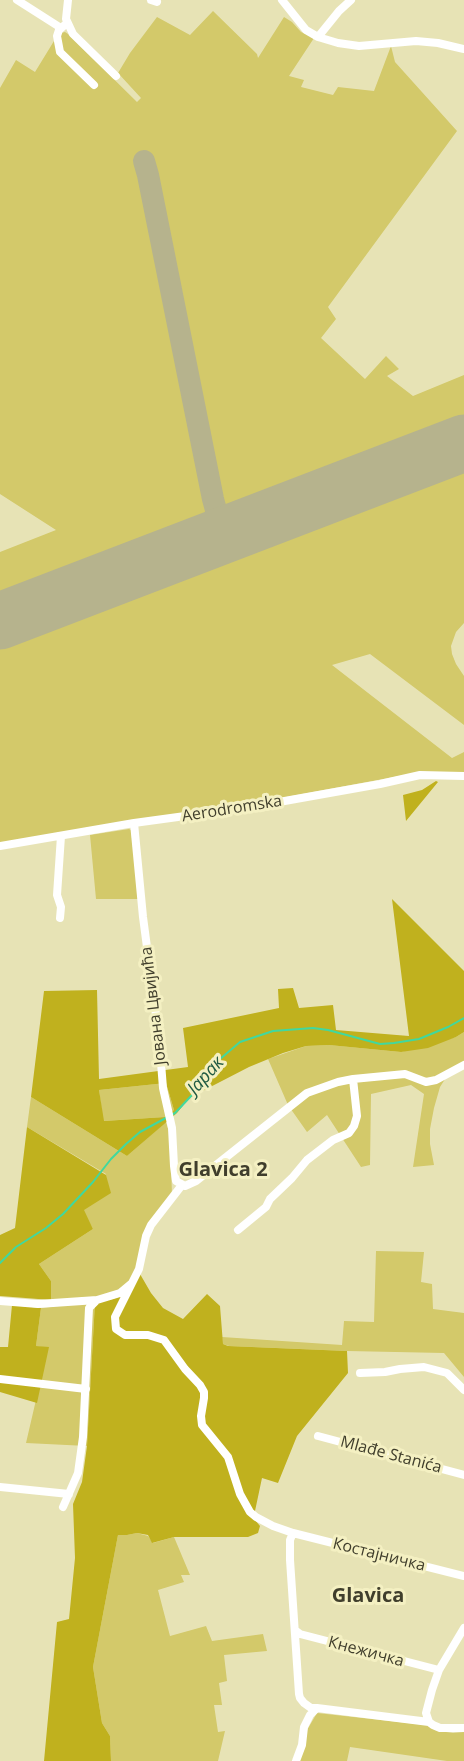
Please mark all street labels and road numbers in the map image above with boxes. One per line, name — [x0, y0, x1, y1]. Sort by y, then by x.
street label: Aerodromska — [181, 792, 283, 826]
street label: Јована Цвијића — [137, 946, 171, 1066]
street label: Mlađe Stanića — [338, 1432, 444, 1478]
street label: Костајничка — [331, 1534, 427, 1576]
street label: Кнежичка — [326, 1633, 406, 1671]

